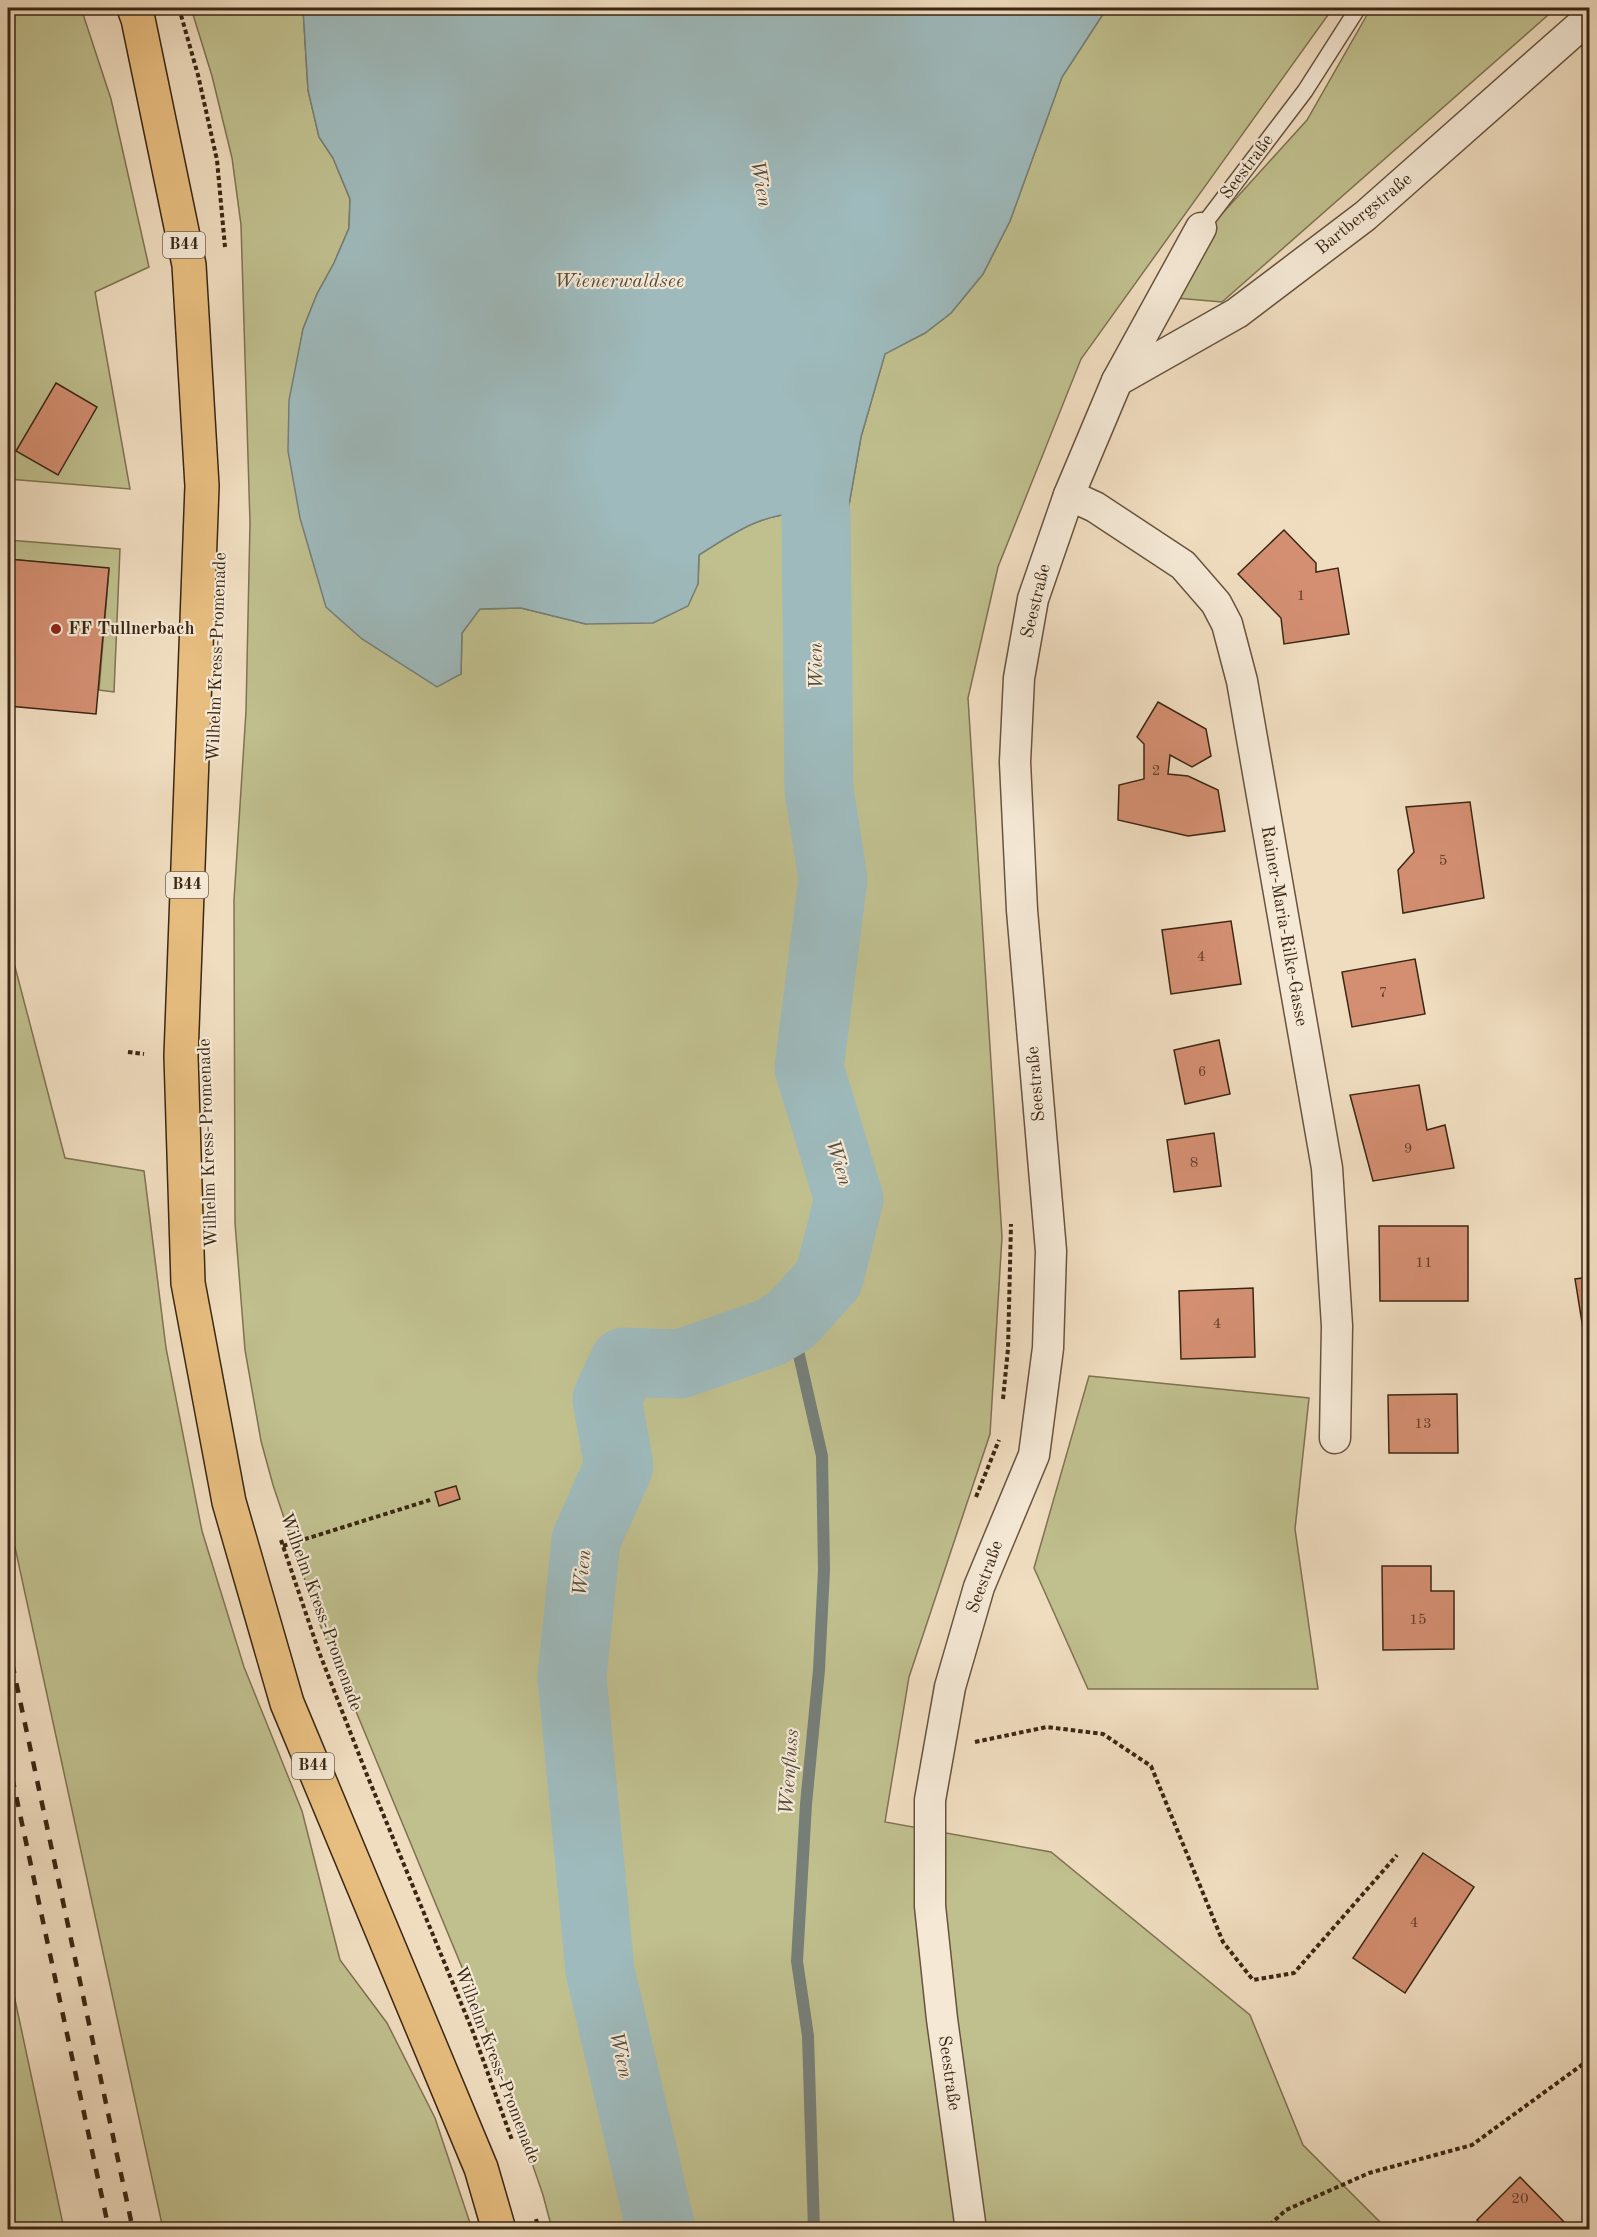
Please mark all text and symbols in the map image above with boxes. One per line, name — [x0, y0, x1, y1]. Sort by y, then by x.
street label: Seestraße — [1217, 131, 1277, 203]
water label: Wien — [746, 159, 774, 209]
street label: Bartbergstraße — [1313, 170, 1415, 258]
road number: B44 — [163, 232, 205, 258]
water label: Wienerwaldsee — [554, 272, 684, 292]
street label: Wilhelm Kress-Promenade — [204, 552, 230, 762]
street label: Seestraße — [1018, 562, 1054, 640]
house number: 1 — [1297, 589, 1305, 604]
place label: FF Tullnerbach — [68, 620, 195, 638]
marker: FF Tullnerbach — [49, 622, 63, 636]
water label: Wien — [807, 642, 827, 690]
house number: 2 — [1152, 764, 1160, 779]
street label: Rainer-Maria-Rilke-Gasse — [1258, 824, 1310, 1028]
house number: 5 — [1439, 854, 1447, 869]
road number: B44 — [166, 872, 208, 898]
house number: 4 — [1197, 950, 1205, 965]
house number: 7 — [1379, 986, 1387, 1001]
street label: Wilhelm Kress-Promenade — [195, 1038, 221, 1248]
street label: Seestraße — [1024, 1045, 1048, 1123]
house number: 6 — [1198, 1065, 1206, 1080]
water label: Wien — [822, 1137, 854, 1189]
house number: 9 — [1404, 1142, 1412, 1157]
house number: 8 — [1190, 1156, 1198, 1171]
house number: 11 — [1415, 1256, 1433, 1271]
house number: 4 — [1213, 1317, 1221, 1332]
house number: 13 — [1414, 1417, 1432, 1432]
street label: Wilhelm Kress-Promenade — [277, 1511, 365, 1713]
street label: Seestraße — [964, 1538, 1006, 1616]
water label: Wien — [571, 1548, 595, 1598]
house number: 15 — [1409, 1613, 1427, 1628]
water label: Wienfluss — [777, 1728, 803, 1816]
road number: B44 — [292, 1753, 334, 1779]
house number: 4 — [1410, 1916, 1418, 1931]
street label: Wilhelm Kress-Promenade — [451, 1964, 543, 2166]
water label: Wien — [605, 2030, 635, 2080]
street label: Seestraße — [935, 2034, 963, 2112]
house number: 20 — [1511, 2192, 1529, 2207]

